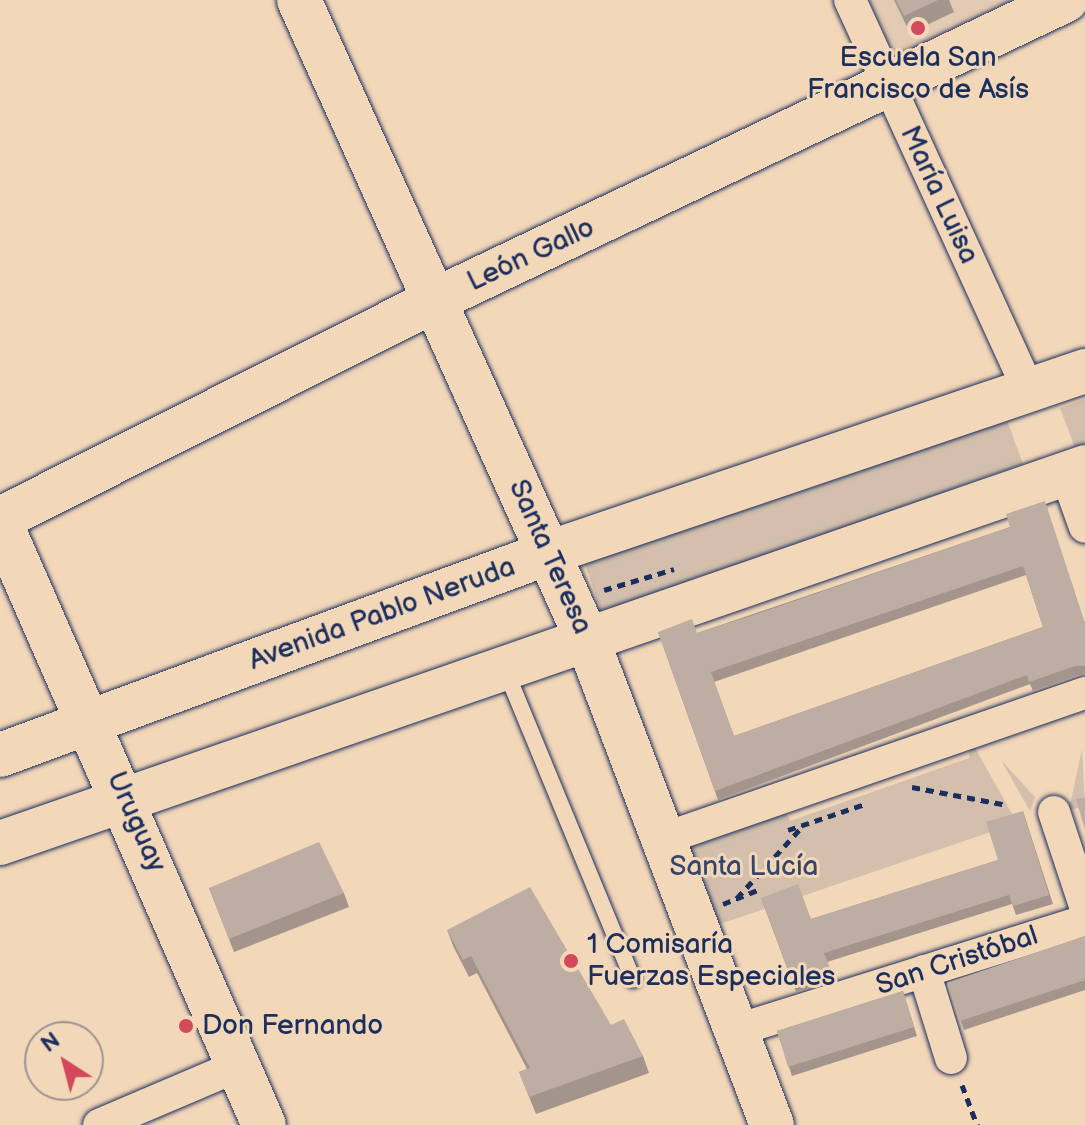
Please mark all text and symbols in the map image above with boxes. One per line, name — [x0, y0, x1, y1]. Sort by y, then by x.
marker: Escuela San Francisco de Asís — [909, 19, 927, 37]
place label: Escuela San Francisco de Asís — [807, 41, 1029, 107]
street label: María Luisa — [892, 121, 986, 269]
street label: León Gallo — [462, 211, 600, 299]
street label: Santa Teresa — [501, 474, 599, 640]
street label: Avenida Pablo Neruda — [244, 550, 520, 678]
street label: Uruguay — [99, 767, 173, 877]
park label: Santa Lucía — [670, 850, 818, 884]
street label: San Cristóbal — [872, 919, 1042, 1003]
place label: 1 Comisaría Fuerzas Especiales — [587, 928, 835, 994]
marker: 1 Comisaría Fuerzas Especiales — [562, 952, 580, 970]
place label: Don Fernando — [202, 1009, 383, 1043]
marker: Don Fernando — [177, 1017, 195, 1035]
north arrow — [24, 1021, 104, 1101]
text: N — [36, 1027, 65, 1059]

